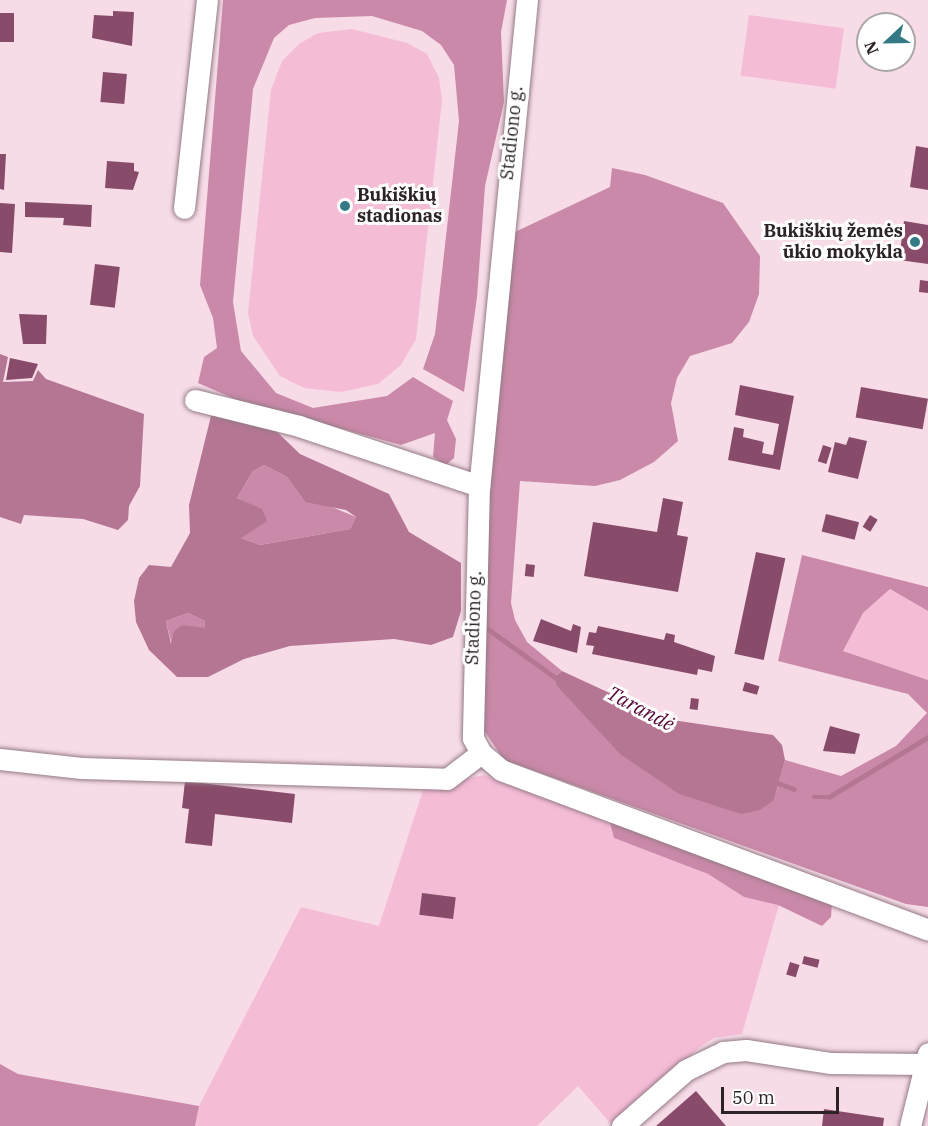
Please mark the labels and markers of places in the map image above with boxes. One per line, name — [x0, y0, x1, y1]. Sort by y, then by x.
place label: Bukiškių stadionas — [357, 185, 442, 228]
marker: Bukiškių stadionas — [338, 199, 352, 213]
place label: Bukiškių žemės ūkio mokykla — [763, 221, 903, 264]
marker: Bukiškių žemės ūkio mokykla — [908, 235, 922, 249]

